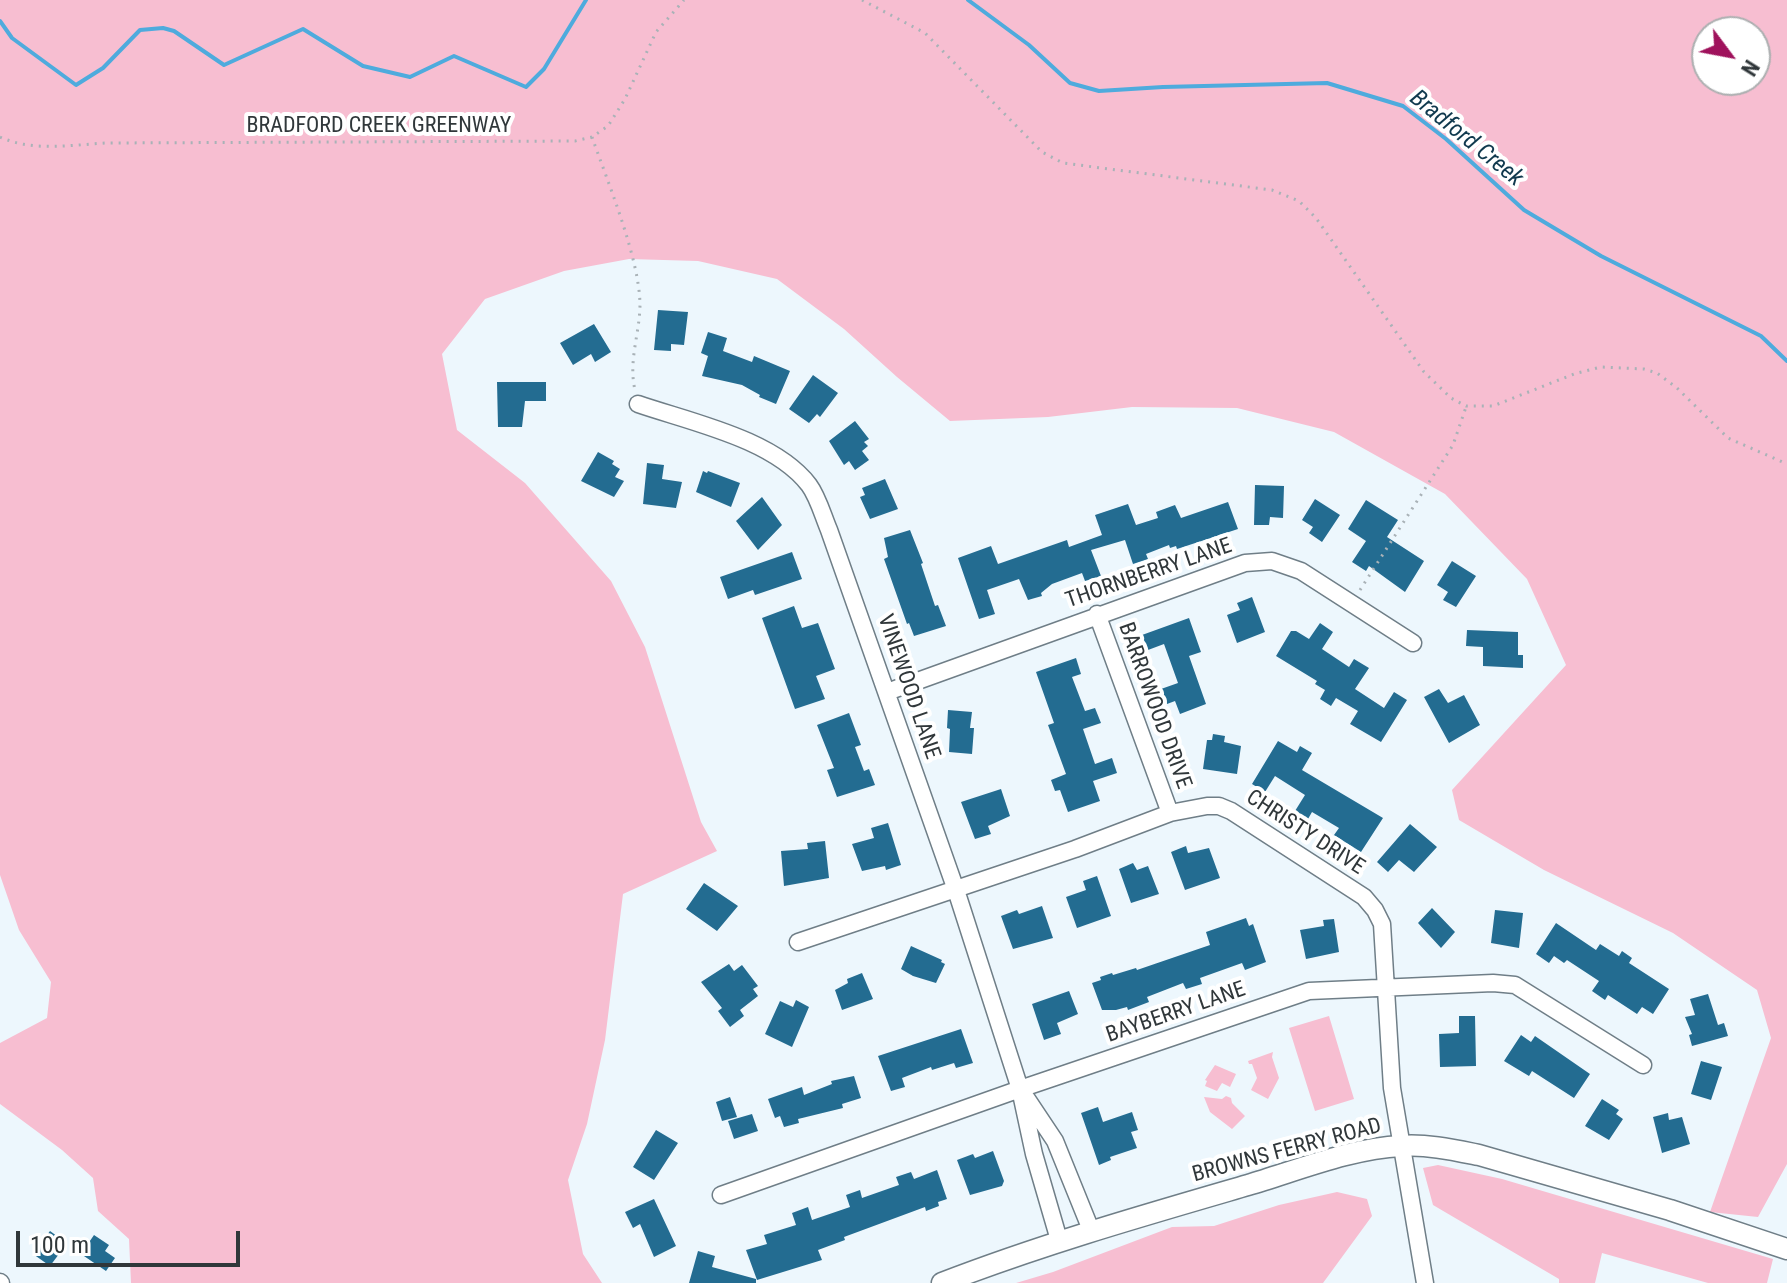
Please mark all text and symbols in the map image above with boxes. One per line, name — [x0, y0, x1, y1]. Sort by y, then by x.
north arrow — [1691, 16, 1771, 96]
text: N — [1736, 56, 1764, 80]
water label: Bradford Creek — [1404, 85, 1528, 193]
street label: BRADFORD CREEK GREENWAY — [247, 113, 511, 139]
street label: THORNBERRY LANE — [1062, 533, 1236, 615]
street label: VINEWOOD LANE — [871, 611, 945, 763]
street label: BARROWOOD DRIVE — [1112, 619, 1196, 793]
street label: CHRISTY DRIVE — [1241, 785, 1369, 881]
street label: BAYBERRY LANE — [1103, 977, 1249, 1049]
street label: BROWNS FERRY ROAD — [1190, 1113, 1384, 1189]
scale bar — [20, 1215, 244, 1265]
text: 100 m — [30, 1231, 89, 1259]

